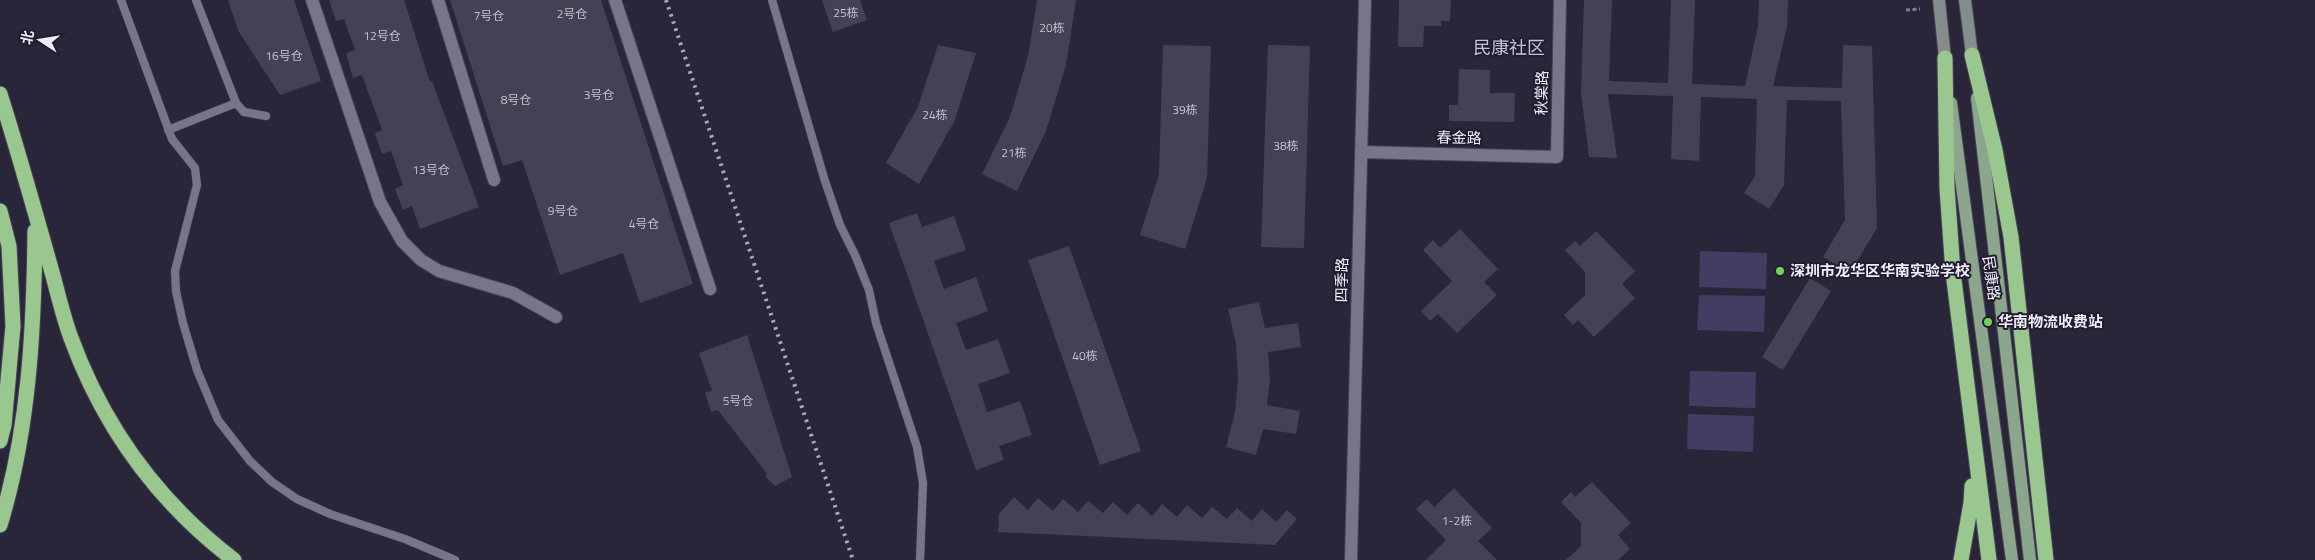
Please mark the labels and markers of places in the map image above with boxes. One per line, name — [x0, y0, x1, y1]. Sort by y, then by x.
place label: 深圳市龙华区华南实验学校 — [1790, 259, 1970, 282]
marker: 深圳市龙华区华南实验学校 — [1774, 265, 1786, 277]
place label: 华南物流收费站 — [1998, 310, 2103, 333]
marker: 华南物流收费站 — [1982, 316, 1994, 328]

